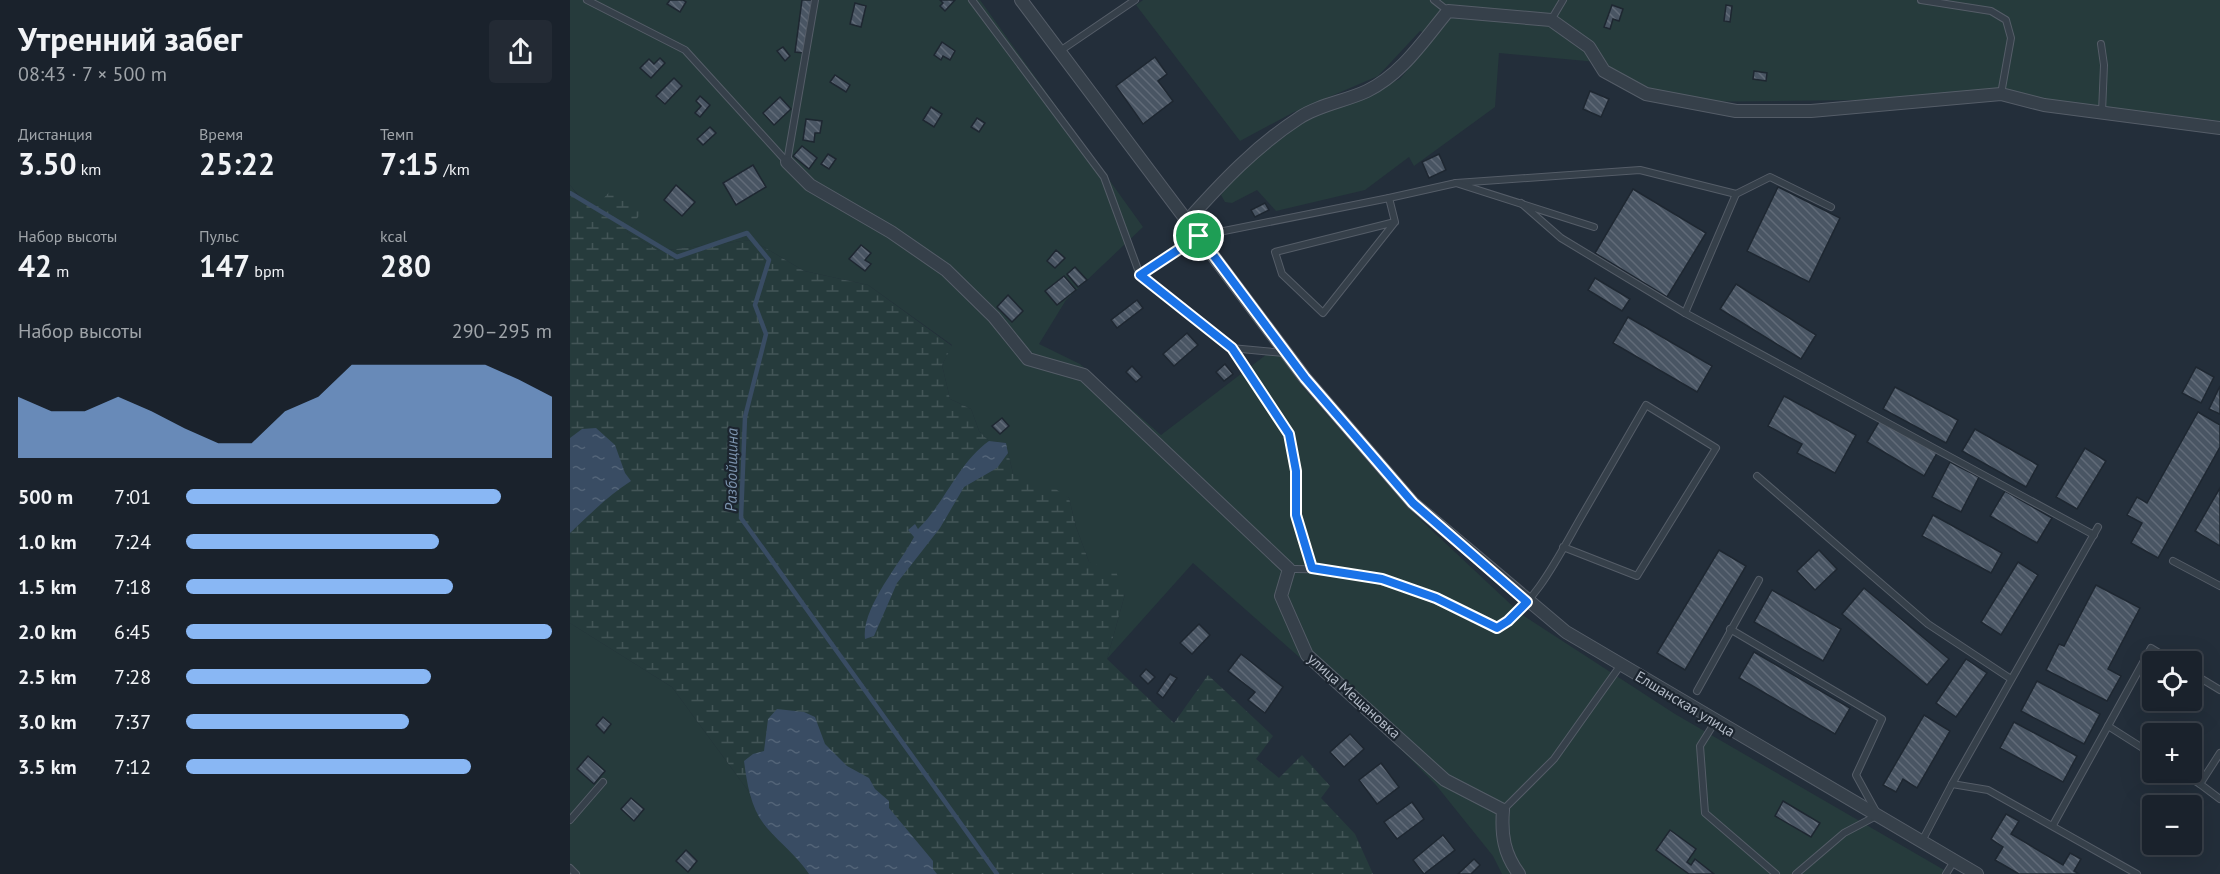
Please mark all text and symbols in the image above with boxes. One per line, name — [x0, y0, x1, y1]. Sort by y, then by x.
text: Утренний забег — [18, 17, 242, 60]
button: share — [489, 20, 552, 83]
text: 08:43 · 7 × 500 m — [18, 61, 167, 87]
text: Дистанция — [18, 124, 92, 144]
text: Время — [199, 124, 243, 144]
text: Темп — [380, 124, 414, 144]
text: 3.50 — [18, 144, 76, 183]
text: 25:22 — [199, 144, 275, 183]
text: 7:15 — [380, 144, 439, 183]
text: km — [76, 159, 101, 179]
text: /km — [439, 159, 470, 179]
pin — [1173, 210, 1224, 261]
icon: arrive — [1182, 219, 1215, 252]
text: Набор высоты — [18, 226, 117, 246]
text: Пульс — [199, 226, 239, 246]
text: kcal — [380, 226, 407, 246]
text: 42 — [18, 246, 52, 285]
text: 147 — [199, 246, 250, 285]
text: 280 — [380, 246, 431, 285]
text: m — [52, 261, 69, 281]
text: bpm — [250, 261, 285, 281]
text: Набор высоты — [18, 318, 142, 344]
text: 290–295 m — [452, 318, 552, 344]
water label: Разбойщина — [720, 428, 742, 512]
text: 500 m — [18, 484, 73, 510]
text: 7:01 — [114, 484, 151, 510]
text: 1.0 km — [18, 529, 77, 555]
text: 7:24 — [114, 529, 151, 555]
text: 1.5 km — [18, 574, 77, 600]
text: 7:18 — [114, 574, 151, 600]
text: 2.0 km — [18, 619, 77, 645]
text: 6:45 — [114, 619, 151, 645]
street label: улица Мещановка — [1304, 649, 1405, 742]
map controls — [2142, 651, 2202, 855]
button: locate — [2142, 651, 2202, 711]
text: 2.5 km — [18, 664, 77, 690]
text: 7:28 — [114, 664, 151, 690]
street label: Елшанская улица — [1632, 666, 1739, 741]
text: 3.0 km — [18, 709, 77, 735]
text: 7:37 — [114, 709, 151, 735]
button: + — [2142, 723, 2202, 783]
text: 3.5 km — [18, 754, 77, 780]
text: 7:12 — [114, 754, 151, 780]
button: − — [2142, 795, 2202, 855]

